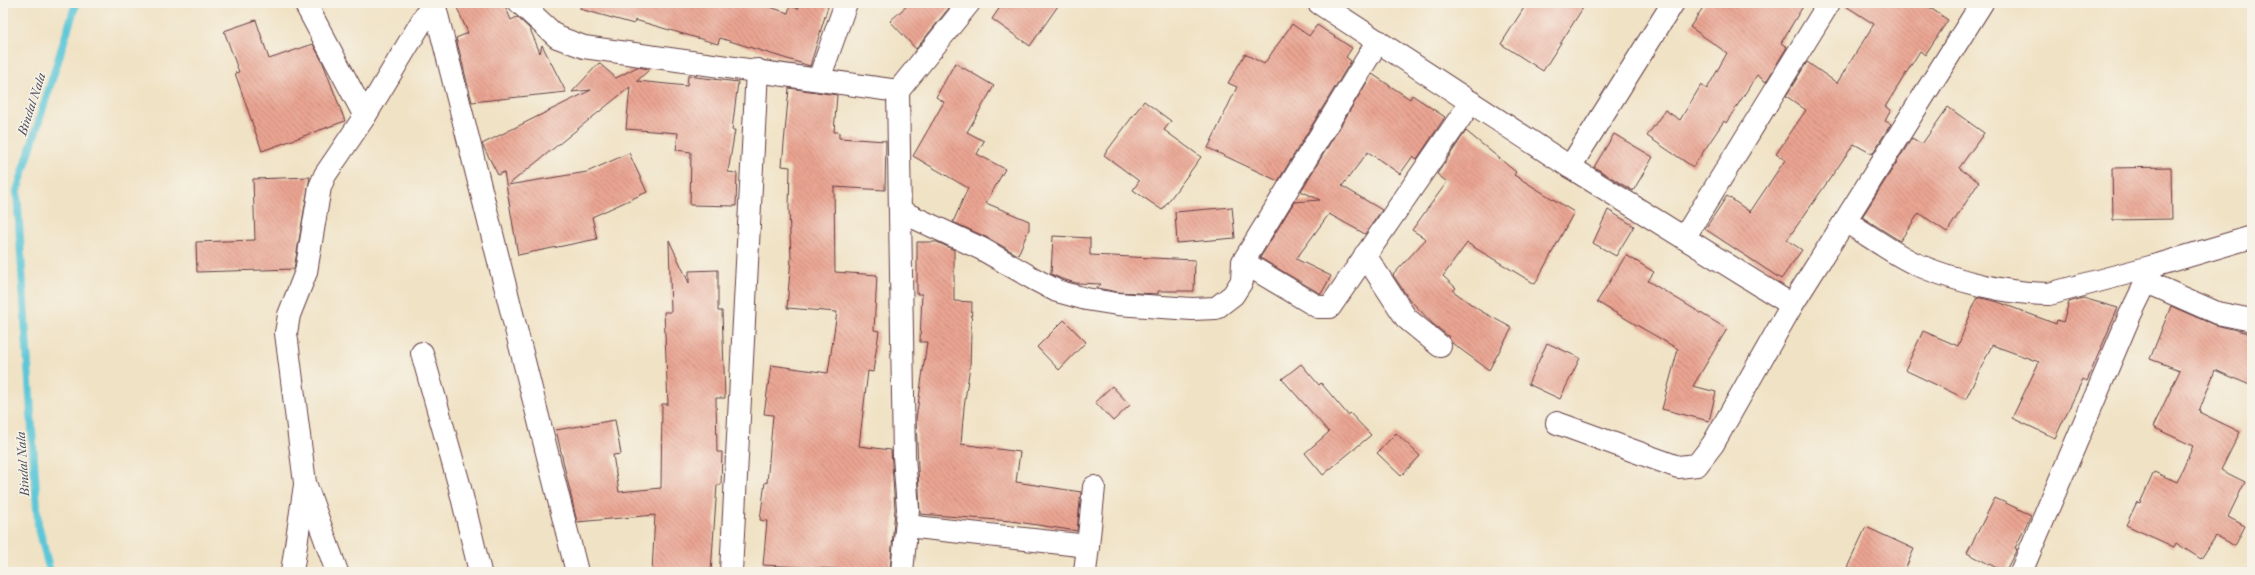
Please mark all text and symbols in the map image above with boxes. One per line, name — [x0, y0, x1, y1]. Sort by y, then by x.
water label: Bindal Nala — [14, 71, 49, 138]
water label: Bindal Nala — [13, 431, 32, 498]

